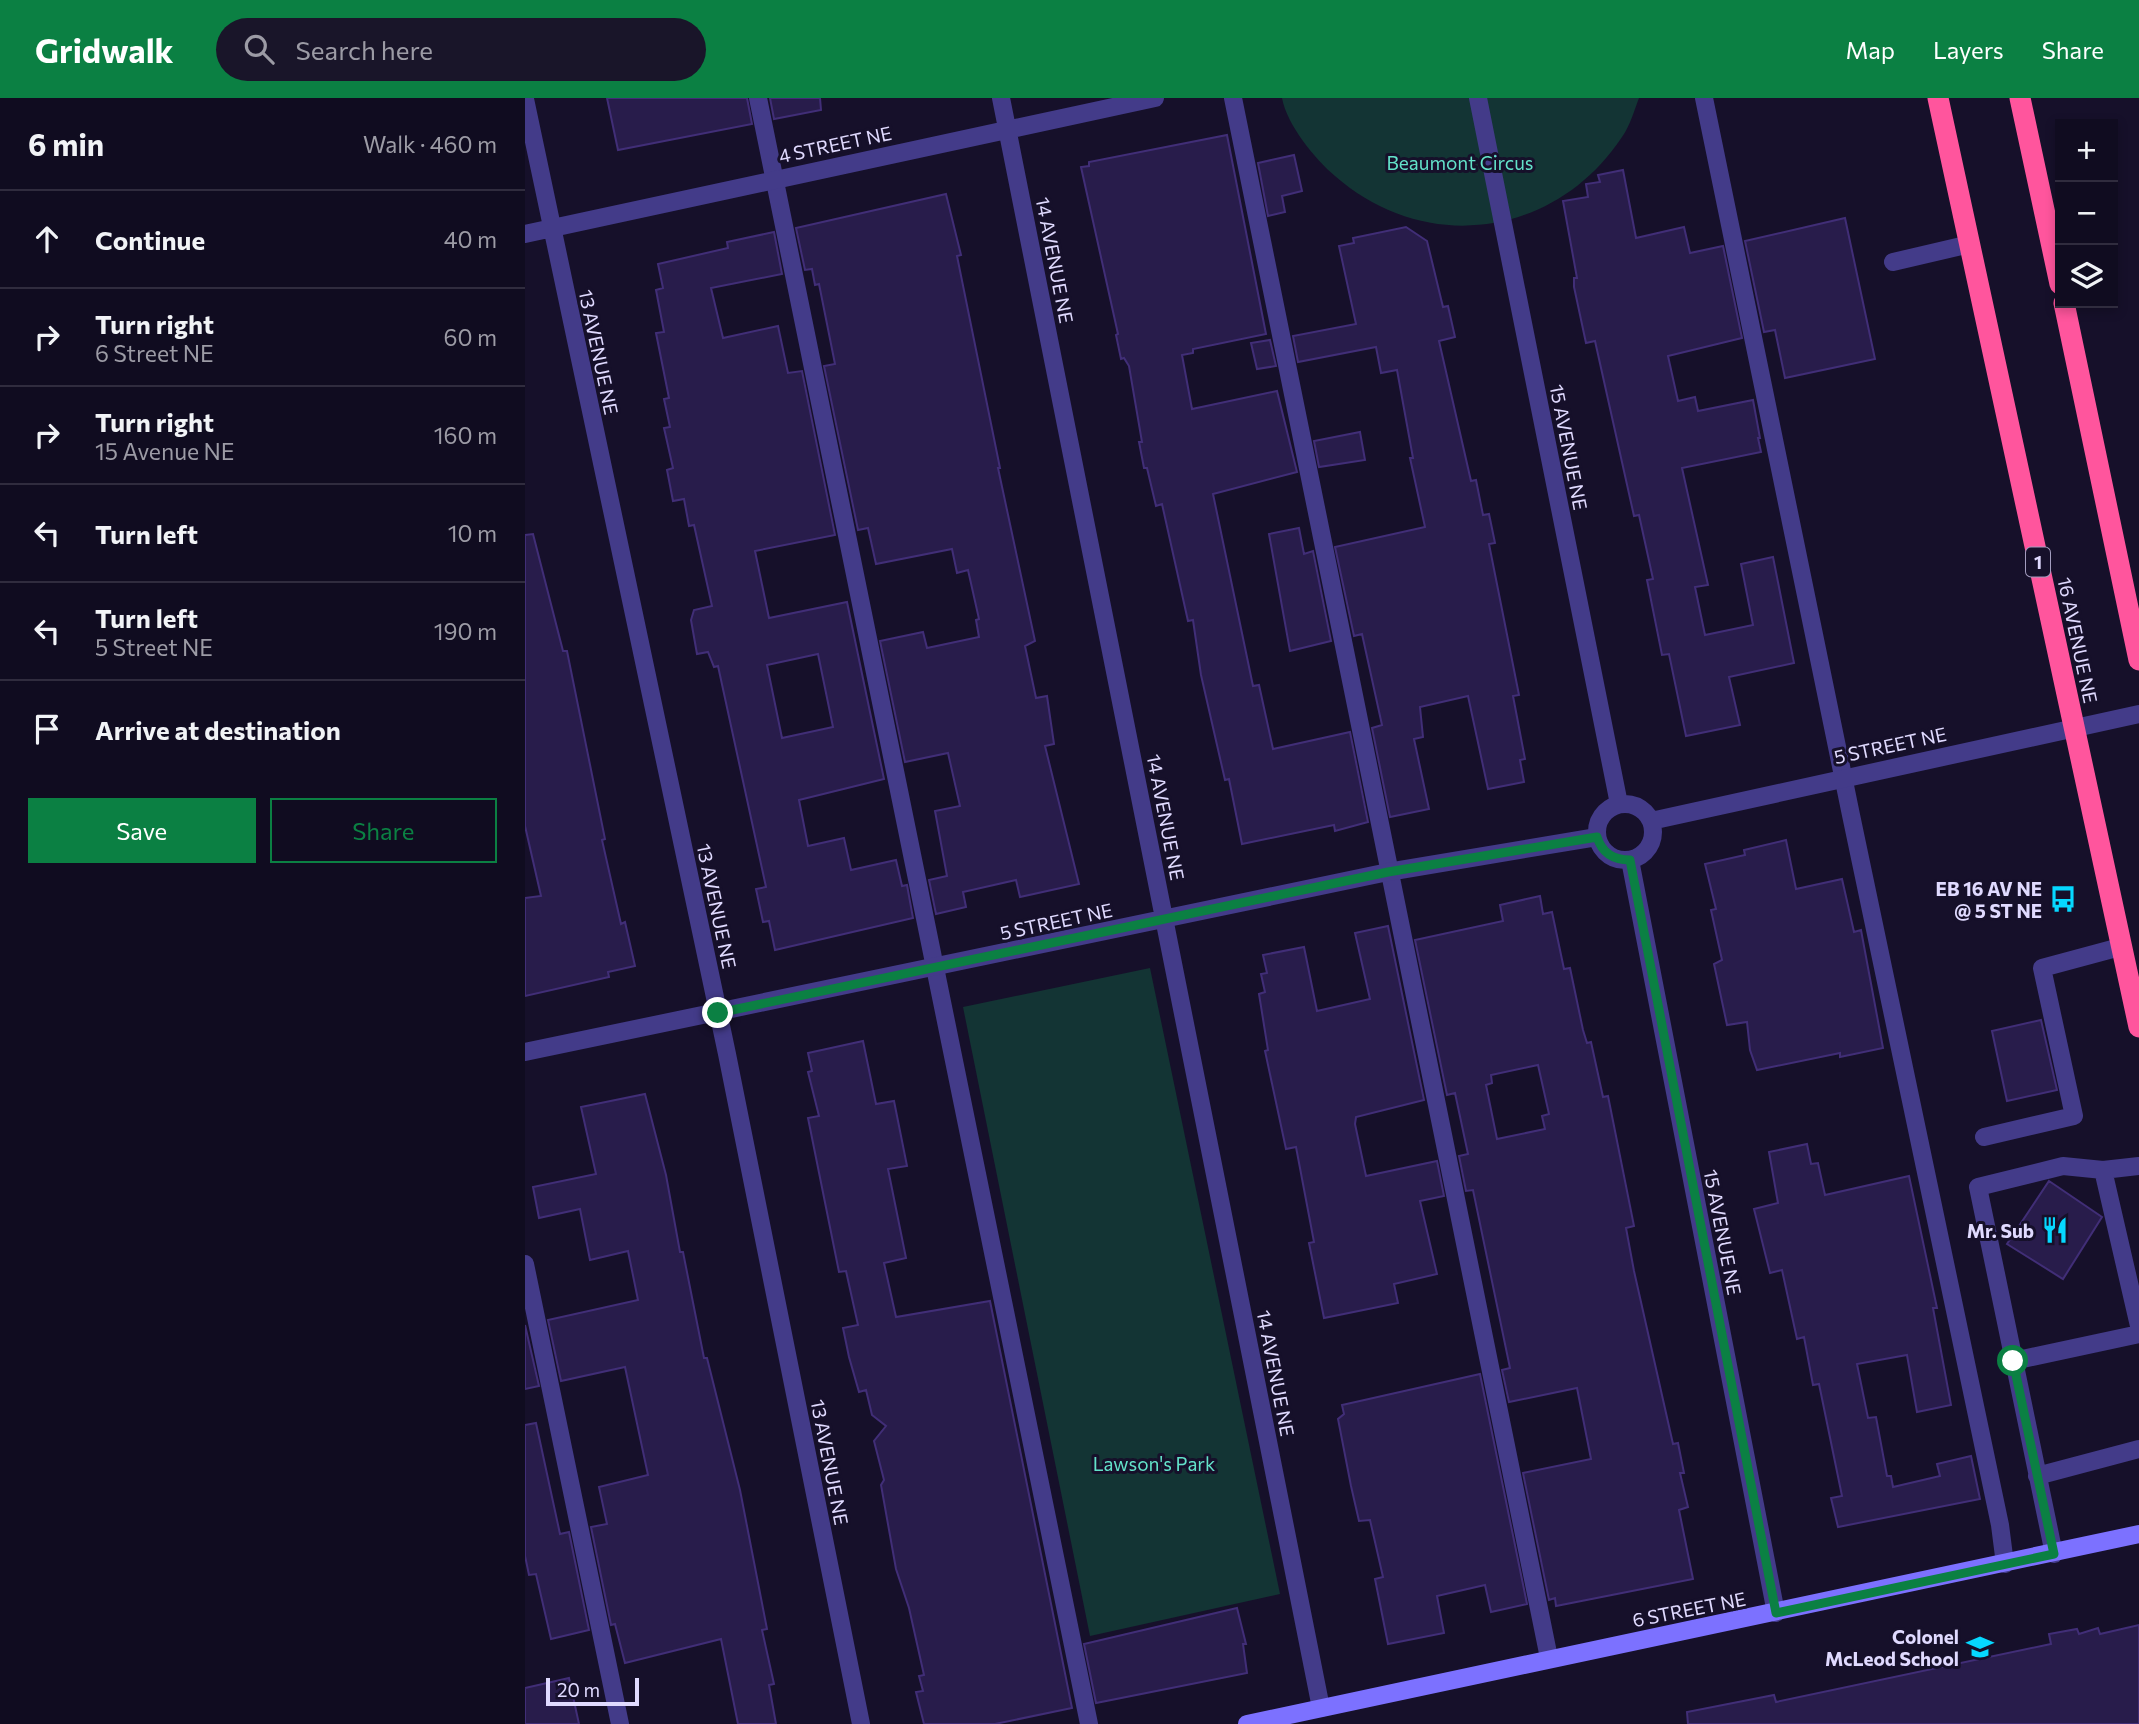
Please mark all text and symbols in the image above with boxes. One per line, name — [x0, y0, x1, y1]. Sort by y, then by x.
search box — [216, 18, 706, 81]
text: Gridwalk — [35, 29, 174, 70]
icon: search — [240, 30, 278, 68]
text: Search here — [296, 34, 433, 65]
text: Map — [1846, 35, 1895, 64]
text: Layers — [1933, 35, 2004, 64]
text: Share — [2042, 35, 2104, 64]
map controls — [2055, 119, 2118, 308]
button: + — [2055, 119, 2118, 182]
street label: 4 STREET NE — [776, 121, 894, 167]
text: 6 min — [28, 125, 104, 162]
text: Walk · 460 m — [363, 130, 497, 158]
park label: Beaumont Circus — [1387, 151, 1533, 174]
button: − — [2055, 182, 2118, 245]
street label: 14 AVENUE NE — [1032, 195, 1078, 325]
icon: ahead — [28, 220, 66, 258]
text: Continue — [95, 224, 205, 255]
text: 40 m — [444, 225, 497, 253]
button: layers — [2055, 245, 2118, 308]
street label: 13 AVENUE NE — [575, 287, 623, 417]
text: Turn right — [95, 308, 214, 339]
icon: right — [28, 318, 66, 356]
text: 60 m — [444, 323, 497, 351]
text: 6 Street NE — [95, 339, 214, 367]
street label: 15 AVENUE NE — [1546, 382, 1592, 512]
text: Turn right — [95, 406, 214, 437]
icon: right — [28, 416, 66, 454]
text: 160 m — [434, 421, 497, 449]
text: 15 Avenue NE — [95, 437, 235, 465]
icon: left — [28, 514, 66, 552]
text: Turn left — [95, 518, 198, 549]
text: 10 m — [448, 519, 497, 547]
road number: 1 — [2026, 548, 2050, 576]
street label: 16 AVENUE NE — [2053, 575, 2103, 705]
text: Turn left — [95, 602, 198, 633]
icon: left — [28, 612, 66, 650]
text: 190 m — [434, 617, 497, 645]
text: 5 Street NE — [95, 633, 213, 661]
icon: arrive — [28, 710, 66, 748]
text: Arrive at destination — [95, 714, 341, 745]
street label: 5 STREET NE — [1832, 722, 1948, 768]
street label: 14 AVENUE NE — [1143, 752, 1189, 882]
button: Save — [28, 798, 256, 863]
button: Share — [270, 798, 497, 863]
street label: 13 AVENUE NE — [693, 841, 741, 971]
place label: EB 16 AV NE @ 5 ST NE — [1936, 877, 2042, 922]
bus stop icon: EB 16 AV NE @ 5 ST NE — [2048, 884, 2078, 914]
street label: 5 STREET NE — [998, 898, 1114, 944]
route end — [702, 997, 733, 1028]
street label: 15 AVENUE NE — [1700, 1167, 1746, 1297]
restaurant icon: Mr. Sub — [2040, 1215, 2070, 1245]
place label: Mr. Sub — [1967, 1219, 2034, 1242]
street label: 14 AVENUE NE — [1253, 1308, 1299, 1438]
route start — [1997, 1345, 2028, 1376]
street label: 13 AVENUE NE — [807, 1397, 853, 1527]
park label: Lawson's Park — [1093, 1452, 1215, 1475]
street label: 6 STREET NE — [1630, 1587, 1748, 1631]
place label: Colonel McLeod School — [1825, 1625, 1959, 1670]
school or university icon: Colonel McLeod School — [1965, 1632, 1995, 1662]
scale bar — [546, 1675, 639, 1707]
text: 20 m — [557, 1678, 600, 1701]

